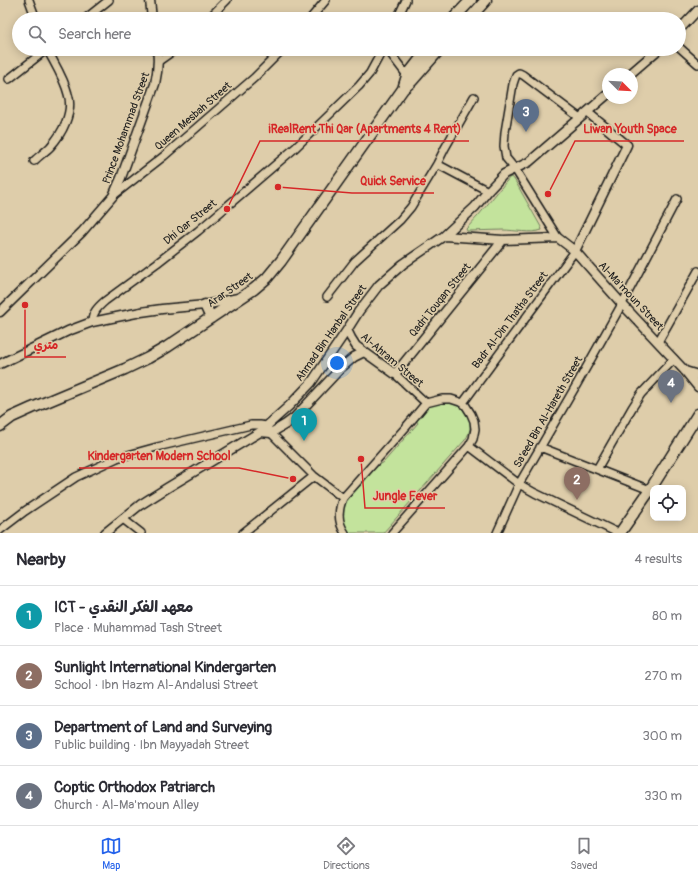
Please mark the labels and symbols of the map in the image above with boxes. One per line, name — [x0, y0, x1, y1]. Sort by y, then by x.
north arrow — [602, 68, 638, 104]
street label: Prince Mohammad Street — [100, 70, 152, 185]
street label: Queen Mesbah Street — [152, 79, 235, 153]
pin: 3 — [513, 99, 539, 132]
callout: iRealRent Thi Qar (Apartments 4 Rent) — [260, 117, 469, 141]
callout: Liwan Youth Space — [575, 117, 684, 141]
text: iRealRent Thi Qar (Apartments 4 Rent) — [269, 122, 461, 137]
text: Liwan Youth Space — [583, 122, 678, 137]
callout: Quick Service — [352, 169, 434, 193]
text: Quick Service — [360, 174, 427, 189]
street label: Dhi Qar Street — [161, 196, 220, 247]
street label: Al-Ma'moun Street — [596, 259, 667, 334]
street label: Qadri Touqan Street — [406, 260, 474, 339]
street label: Arar Street — [205, 269, 256, 310]
street label: Badr Al-Din Thatha Street — [469, 269, 551, 371]
street label: Ahmad Bin Hanbal Street — [293, 282, 370, 384]
street label: Al-Ahram Street — [358, 330, 426, 390]
callout: متري — [25, 333, 66, 357]
text: متري — [34, 338, 58, 354]
your location — [327, 353, 347, 373]
street label: Sa'eed Bin Al-Hareth Street — [511, 353, 586, 470]
pin: 4 — [658, 370, 684, 403]
pin: 1 — [291, 408, 317, 441]
callout: Kindergarten Modern School — [79, 444, 239, 468]
text: Kindergarten Modern School — [87, 449, 231, 464]
pin: 2 — [564, 467, 590, 500]
callout: Jungle Fever — [365, 484, 445, 508]
text: Jungle Fever — [373, 489, 438, 504]

